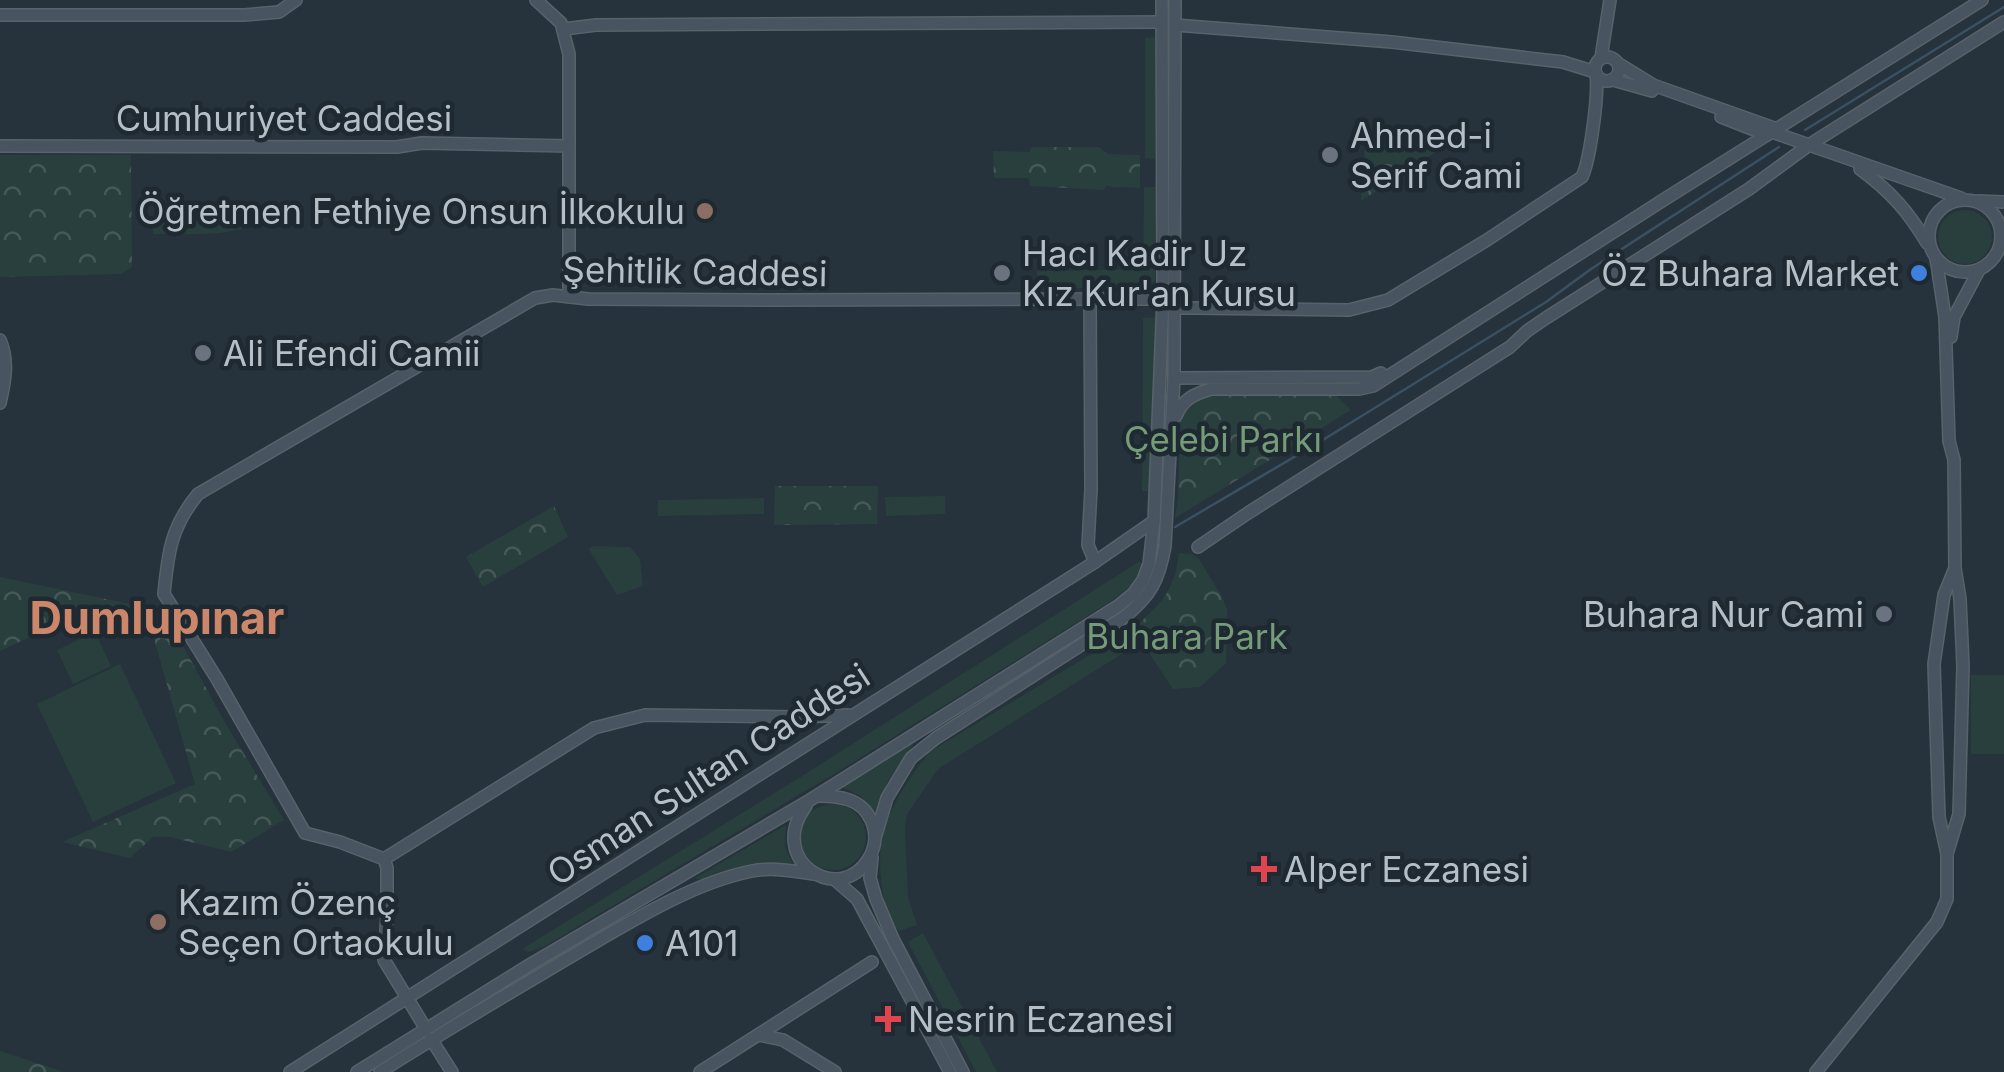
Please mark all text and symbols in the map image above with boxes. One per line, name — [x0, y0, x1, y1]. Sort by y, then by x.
street label: Cumhuriyet Caddesi — [116, 97, 452, 139]
place label: Ahmed-i Serif Cami — [1350, 114, 1522, 196]
marker: Ahmed-i Serif Cami — [1319, 144, 1341, 166]
place label: Öğretmen Fethiye Onsun İlkokulu — [138, 190, 685, 232]
marker: Öğretmen Fethiye Onsun İlkokulu — [694, 200, 716, 222]
place label: Hacı Kadir Uz Kız Kur'an Kursu — [1022, 232, 1296, 314]
street label: Şehitlik Caddesi — [562, 248, 828, 294]
place label: Öz Buhara Market — [1601, 252, 1899, 294]
marker: Hacı Kadir Uz Kız Kur'an Kursu — [991, 262, 1013, 284]
marker: Öz Buhara Market — [1908, 262, 1930, 284]
place label: Ali Efendi Camii — [223, 332, 481, 374]
marker: Ali Efendi Camii — [192, 342, 214, 364]
park label: Çelebi Parkı — [1124, 418, 1322, 460]
district label: Dumlupınar — [30, 590, 284, 645]
place label: Buhara Nur Cami — [1583, 593, 1864, 635]
marker: Buhara Nur Cami — [1873, 603, 1895, 625]
park label: Buhara Park — [1086, 615, 1288, 657]
street label: Osman Sultan Caddesi — [539, 654, 877, 894]
place label: Alper Eczanesi — [1284, 848, 1529, 890]
marker: Alper Eczanesi — [1253, 858, 1275, 880]
place label: Kazım Özenç Seçen Ortaokulu — [178, 881, 454, 963]
marker: Kazım Özenç Seçen Ortaokulu — [147, 911, 169, 933]
place label: A101 — [665, 922, 739, 964]
marker: A101 — [634, 932, 656, 954]
place label: Nesrin Eczanesi — [908, 998, 1174, 1040]
marker: Nesrin Eczanesi — [877, 1008, 899, 1030]

